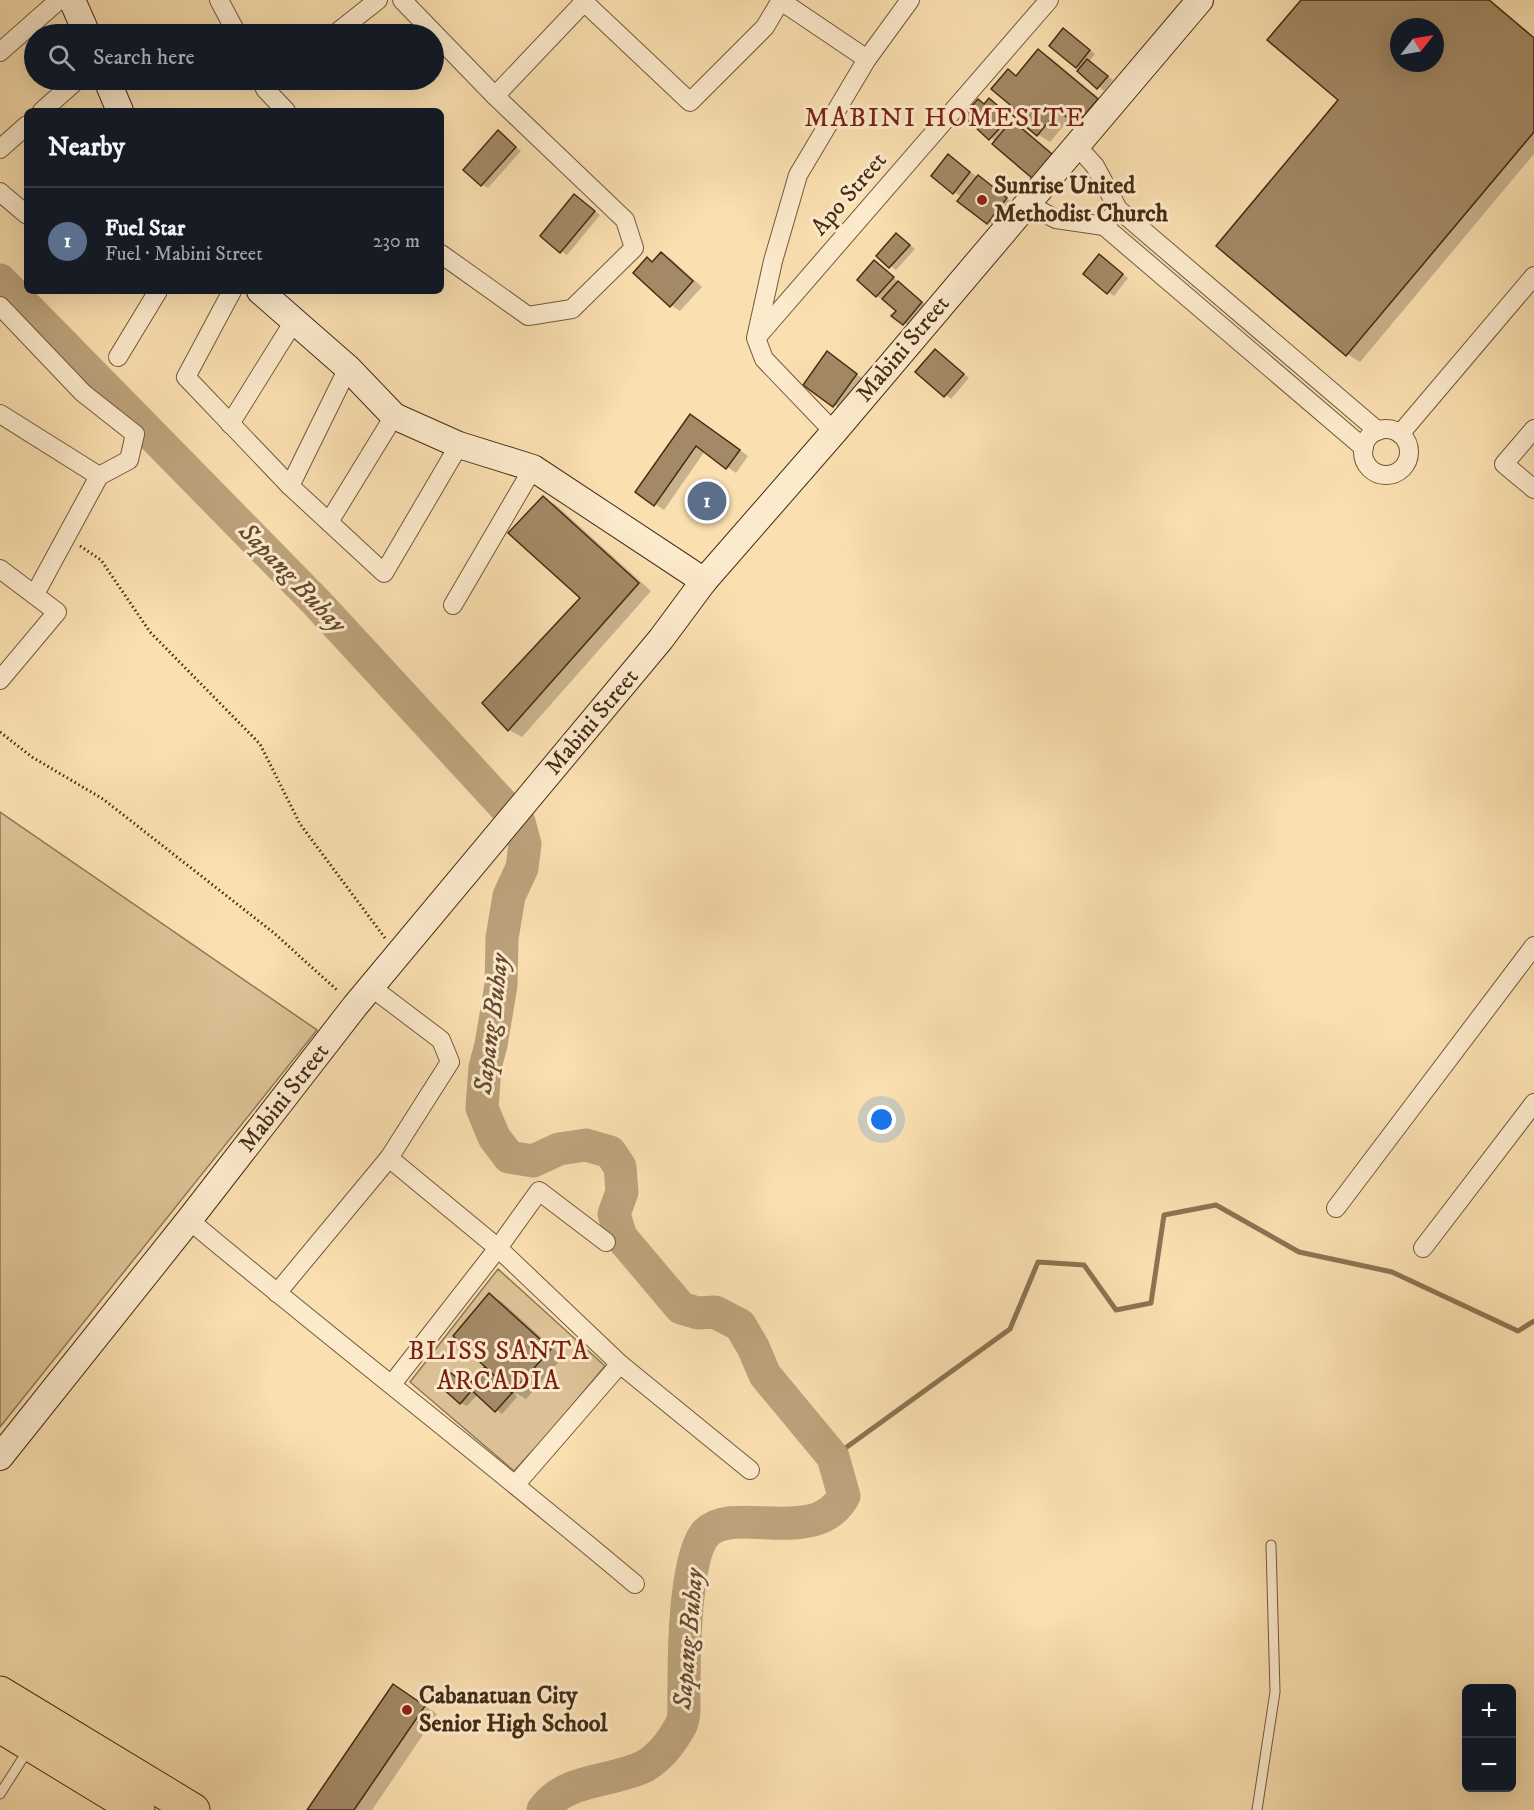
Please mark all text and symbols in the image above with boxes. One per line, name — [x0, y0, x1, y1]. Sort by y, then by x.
north arrow — [1390, 18, 1444, 72]
search box — [24, 24, 444, 90]
icon: search — [45, 41, 78, 74]
text: Search here — [93, 44, 195, 71]
district label: MABINI HOMESITE — [804, 101, 1086, 135]
text: Nearby — [48, 131, 125, 164]
street label: Apo Street — [805, 146, 894, 242]
place label: Sunrise United Methodist Church — [994, 171, 1169, 229]
marker: Sunrise United Methodist Church — [975, 193, 989, 207]
text: Fuel Star — [105, 215, 185, 242]
text: 1 — [64, 229, 71, 254]
text: 230 m — [373, 229, 420, 254]
text: Fuel · Mabini Street — [105, 242, 263, 267]
street label: Mabini Street — [850, 289, 957, 409]
pin: 1 — [688, 478, 726, 524]
water label: Sapang Buhay — [230, 515, 354, 642]
street label: Mabini Street — [539, 662, 646, 782]
water label: Sapang Buhay — [467, 950, 517, 1097]
street label: Mabini Street — [232, 1037, 336, 1159]
your location — [867, 1105, 896, 1134]
district label: BLISS SANTA ARCADIA — [408, 1335, 590, 1398]
water label: Sapang Buhay — [666, 1565, 712, 1712]
place label: Cabanatuan City Senior High School — [419, 1681, 608, 1739]
map controls — [1462, 1684, 1516, 1792]
button: + — [1462, 1684, 1516, 1738]
marker: Cabanatuan City Senior High School — [400, 1703, 414, 1717]
button: − — [1462, 1738, 1516, 1792]

